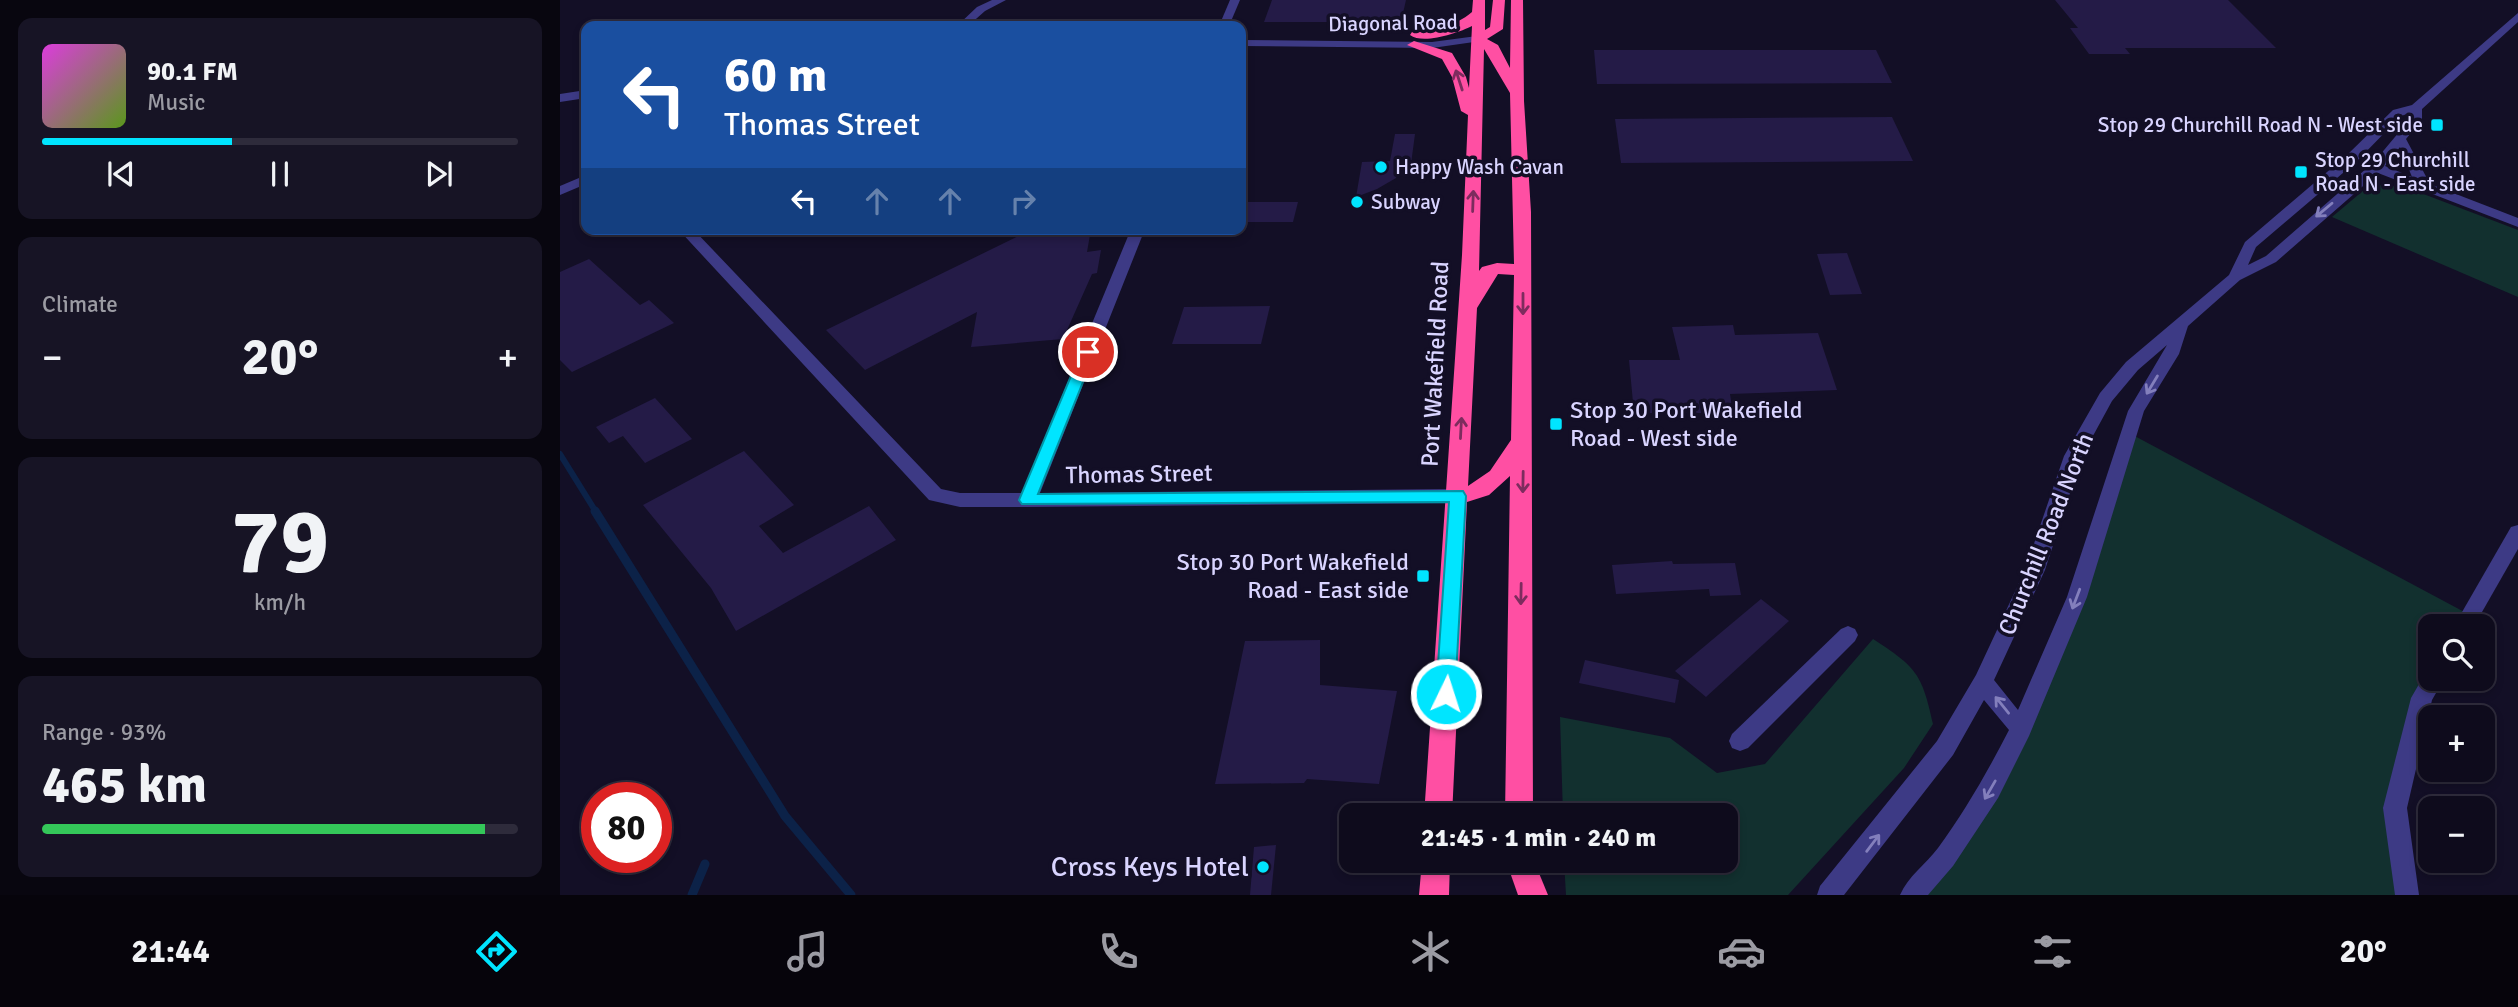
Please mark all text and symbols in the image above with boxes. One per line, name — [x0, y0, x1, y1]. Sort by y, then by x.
street label: Diagonal Road — [1328, 9, 1458, 37]
text: 60 m — [724, 45, 827, 105]
icon: left — [609, 49, 700, 140]
text: 90.1 FM — [147, 56, 238, 88]
one-way arrow — [1452, 70, 1464, 92]
text: Music — [147, 88, 205, 117]
text: Thomas Street — [724, 105, 920, 144]
place label: Stop 29 Churchill Road N - West side — [2098, 112, 2423, 138]
marker: Stop 29 Churchill Road N - West side — [2429, 117, 2445, 133]
place label: Stop 29 Churchill Road N - East side — [2315, 147, 2476, 197]
place label: Happy Wash Cavan — [1395, 154, 1564, 180]
icon: previous — [102, 155, 140, 193]
icon: pause — [261, 155, 299, 193]
icon: next — [420, 155, 458, 193]
marker: Happy Wash Cavan — [1373, 159, 1389, 175]
marker: Stop 29 Churchill Road N - East side — [2293, 164, 2309, 180]
icon: left — [785, 182, 823, 220]
icon: ahead — [858, 182, 896, 220]
icon: ahead — [931, 182, 969, 220]
icon: right — [1004, 182, 1042, 220]
place label: Subway — [1371, 189, 1441, 215]
one-way arrow — [1466, 189, 1479, 212]
marker: Subway — [1349, 194, 1365, 210]
one-way arrow — [2316, 203, 2334, 218]
street label: Port Wakefield Road — [1415, 260, 1455, 468]
text: Climate — [42, 290, 118, 319]
one-way arrow — [1516, 293, 1530, 316]
pin — [1058, 322, 1118, 382]
text: 20° — [242, 325, 318, 389]
icon: arrive — [1069, 333, 1107, 371]
text: − — [42, 334, 63, 381]
text: + — [497, 334, 518, 381]
one-way arrow — [2144, 375, 2158, 395]
place label: Stop 30 Port Wakefield Road - West side — [1570, 395, 1802, 453]
one-way arrow — [1455, 416, 1468, 439]
marker: Stop 30 Port Wakefield Road - West side — [1548, 416, 1564, 432]
street label: Churchill Road North — [1992, 429, 2100, 639]
street label: Thomas Street — [1065, 458, 1213, 490]
one-way arrow — [1516, 470, 1529, 493]
text: 79 — [231, 486, 329, 599]
place label: Stop 30 Port Wakefield Road - East side — [1177, 547, 1409, 605]
marker: Stop 30 Port Wakefield Road - East side — [1415, 568, 1431, 584]
one-way arrow — [1514, 582, 1528, 605]
one-way arrow — [2068, 587, 2081, 609]
text: km/h — [254, 588, 306, 617]
map controls — [2418, 614, 2495, 873]
button: search — [2418, 614, 2495, 691]
position arrow — [1409, 657, 1483, 731]
one-way arrow — [1994, 697, 2010, 715]
button: + — [2418, 705, 2495, 782]
text: Range · 93% — [42, 718, 166, 747]
text: 465 km — [42, 753, 207, 817]
one-way arrow — [1983, 779, 1997, 799]
speed limit sign: 80 — [581, 782, 672, 873]
button: − — [2418, 796, 2495, 873]
text: 21:45 · 1 min · 240 m — [1421, 822, 1656, 854]
one-way arrow — [1865, 834, 1880, 852]
place label: Cross Keys Hotel — [1051, 850, 1249, 884]
marker: Cross Keys Hotel — [1255, 859, 1271, 875]
icon: directions — [472, 927, 521, 976]
icon: music — [783, 927, 832, 976]
icon: phone — [1094, 927, 1143, 976]
icon: climate — [1406, 927, 1455, 976]
icon: car — [1717, 927, 1766, 976]
icon: filters — [2028, 927, 2077, 976]
text: 21:44 — [131, 932, 210, 971]
text: 20° — [2339, 932, 2387, 971]

